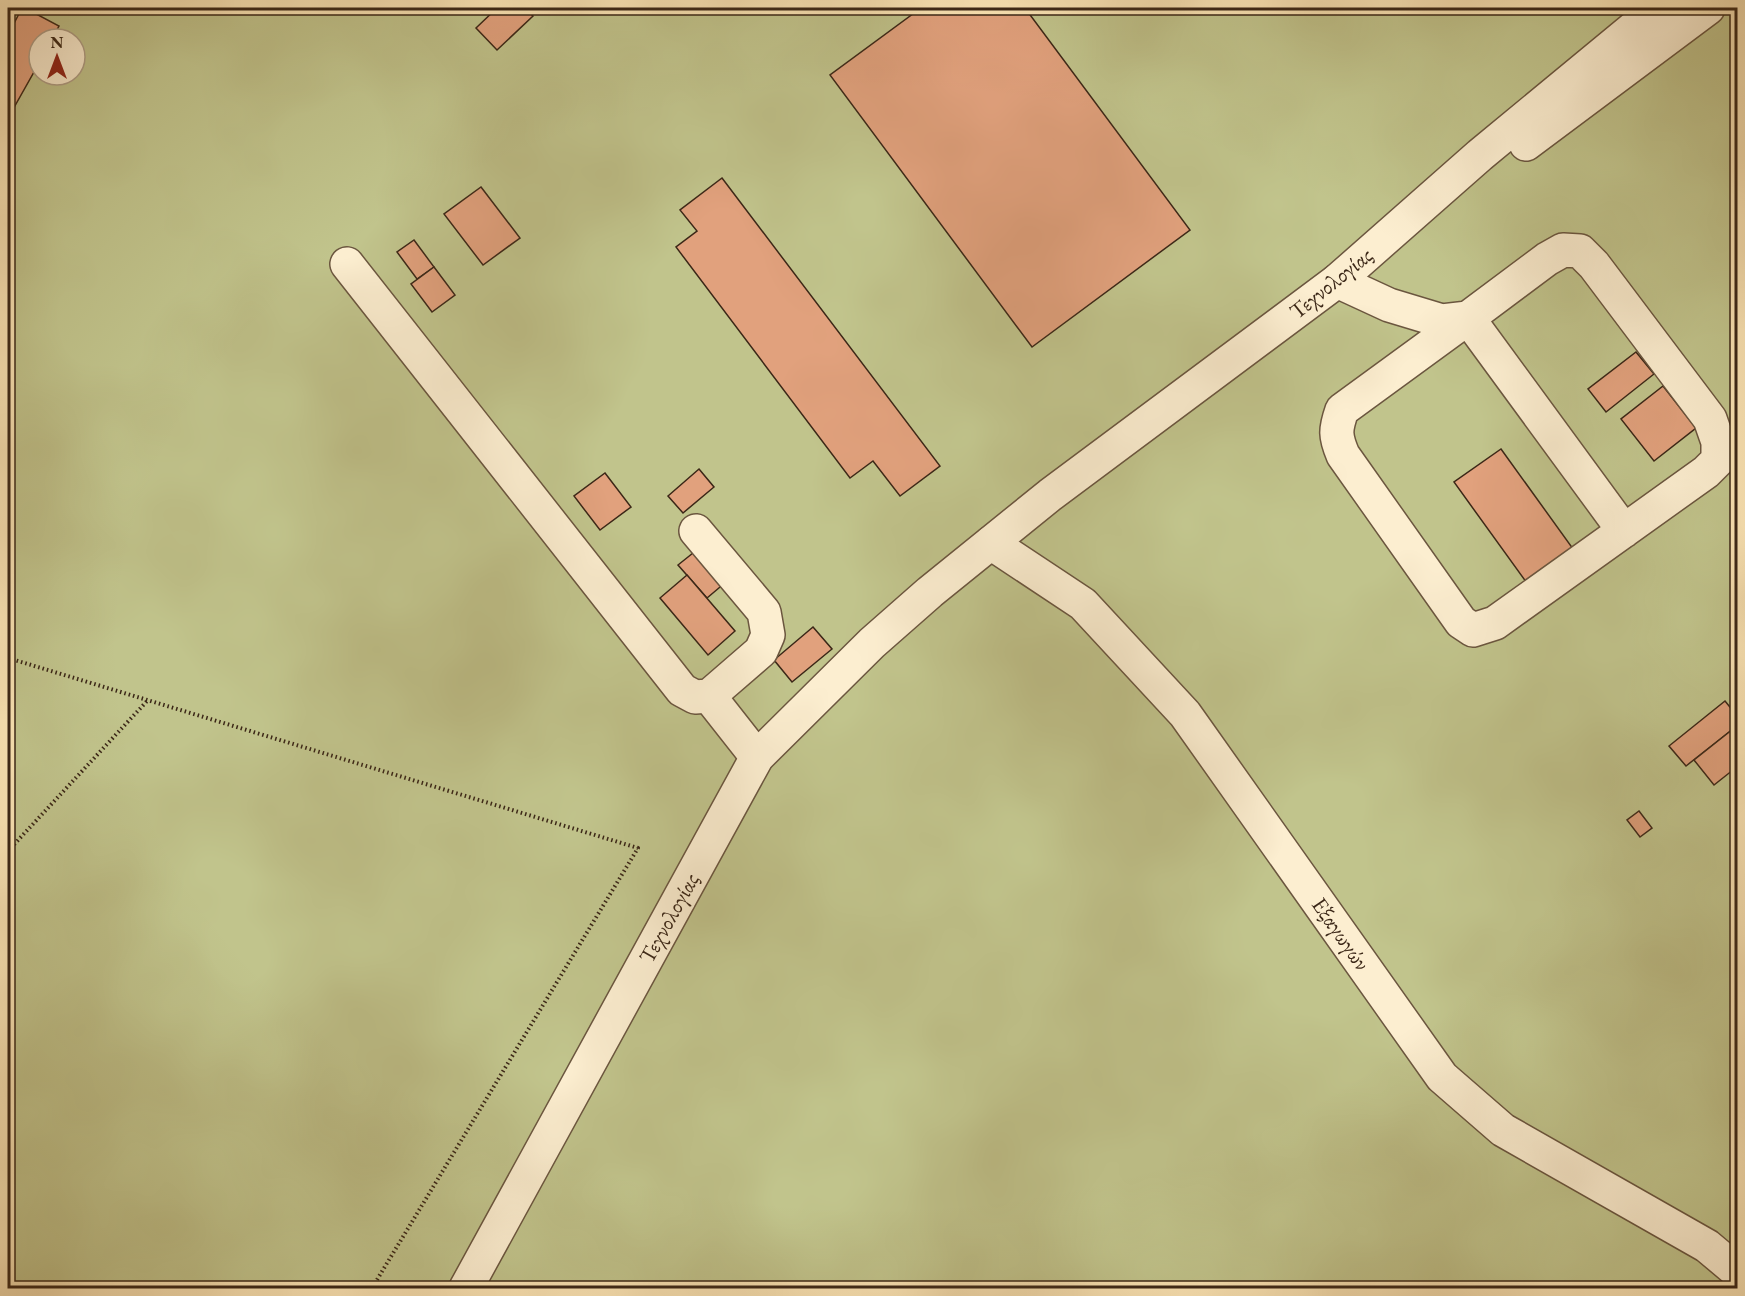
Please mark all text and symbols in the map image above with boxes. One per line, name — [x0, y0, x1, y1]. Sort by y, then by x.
north arrow — [27, 27, 87, 87]
text: N — [51, 32, 64, 53]
street label: Τεχνολογίας — [1283, 241, 1379, 325]
street label: Τεχνολογίας — [632, 868, 706, 968]
street label: Εξαγωγών — [1305, 892, 1377, 976]

